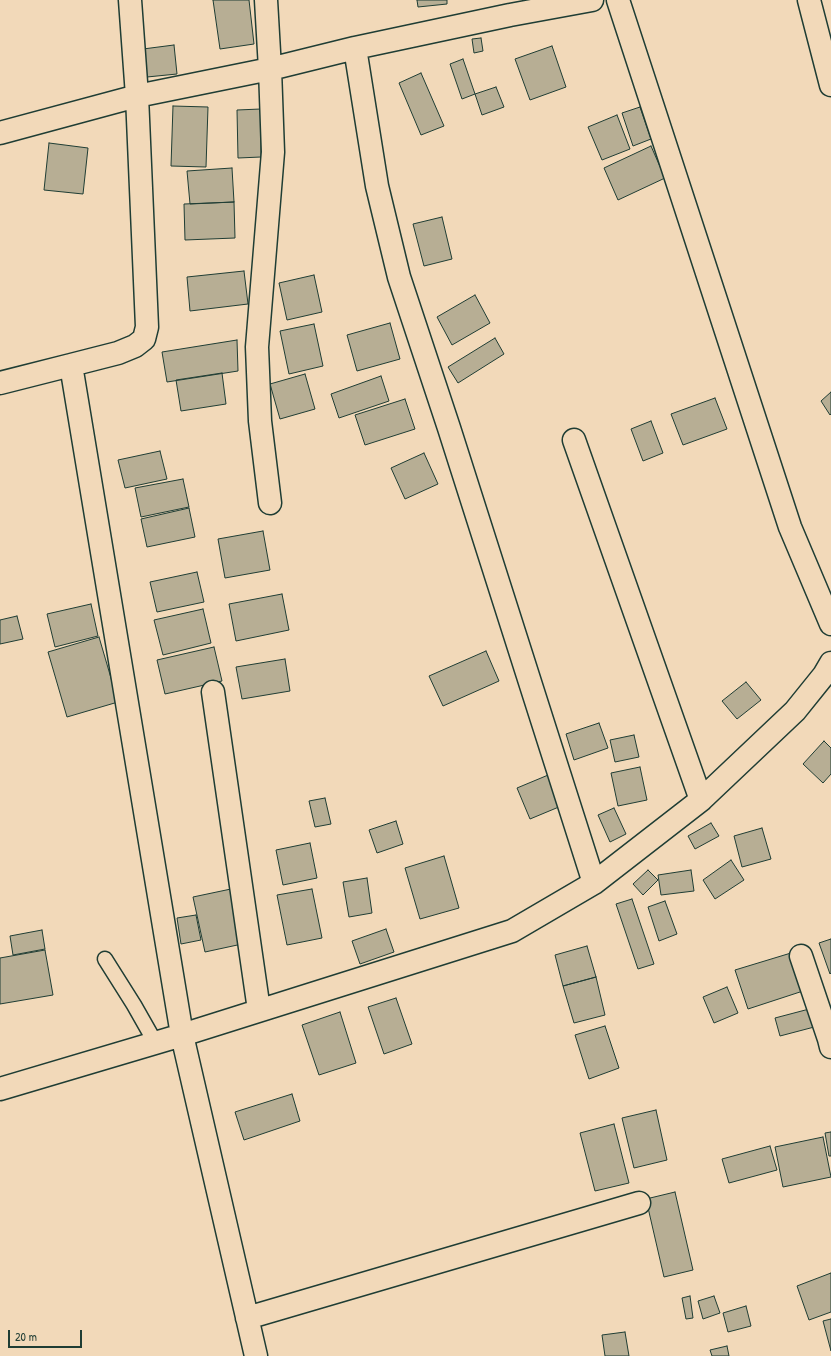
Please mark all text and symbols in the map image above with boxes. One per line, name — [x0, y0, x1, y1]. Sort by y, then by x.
scale bar — [10, 1322, 84, 1348]
text: 20 m — [15, 1328, 37, 1345]

